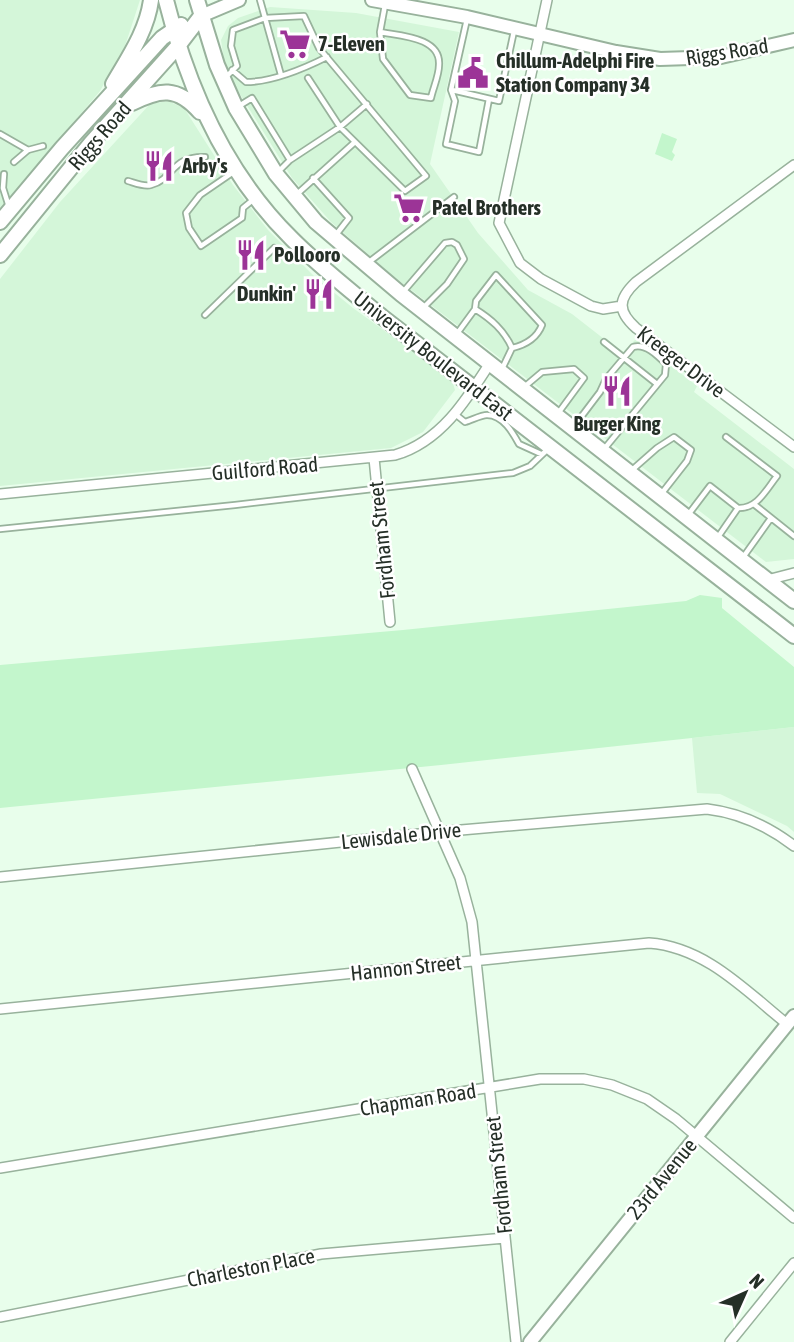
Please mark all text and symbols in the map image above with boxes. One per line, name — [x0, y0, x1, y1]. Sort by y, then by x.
supermarket icon: 7-Eleven — [278, 27, 312, 61]
place label: 7-Eleven — [318, 31, 385, 55]
street label: Riggs Road — [684, 33, 770, 69]
place label: Chillum-Adelphi Fire Station Company 34 — [496, 48, 654, 96]
public building icon: Chillum-Adelphi Fire Station Company 34 — [456, 56, 490, 90]
street label: Riggs Road — [63, 96, 136, 175]
restaurant icon: Arby's — [142, 149, 176, 183]
place label: Arby's — [181, 153, 228, 177]
supermarket icon: Patel Brothers — [392, 191, 426, 225]
place label: Patel Brothers — [432, 195, 541, 219]
restaurant icon: Pollooro — [234, 238, 268, 272]
place label: Pollooro — [274, 242, 341, 266]
restaurant icon: Dunkin' — [302, 277, 336, 311]
place label: Dunkin' — [237, 281, 297, 305]
street label: University Boulevard East — [349, 286, 518, 425]
street label: Kreeger Drive — [633, 320, 730, 402]
restaurant icon: Burger King — [600, 374, 634, 408]
place label: Burger King — [573, 411, 662, 435]
street label: Guilford Road — [211, 451, 319, 485]
street label: Fordham Street — [363, 480, 399, 600]
street label: Lewisdale Drive — [340, 817, 462, 853]
street label: Hannon Street — [349, 949, 463, 985]
street label: Chapman Road — [358, 1078, 478, 1120]
street label: Fordham Street — [480, 1115, 516, 1235]
street label: 23rd Avenue — [621, 1133, 701, 1224]
street label: Charleston Place — [185, 1243, 317, 1291]
north arrow — [710, 1258, 780, 1328]
text: N — [745, 1269, 769, 1293]

